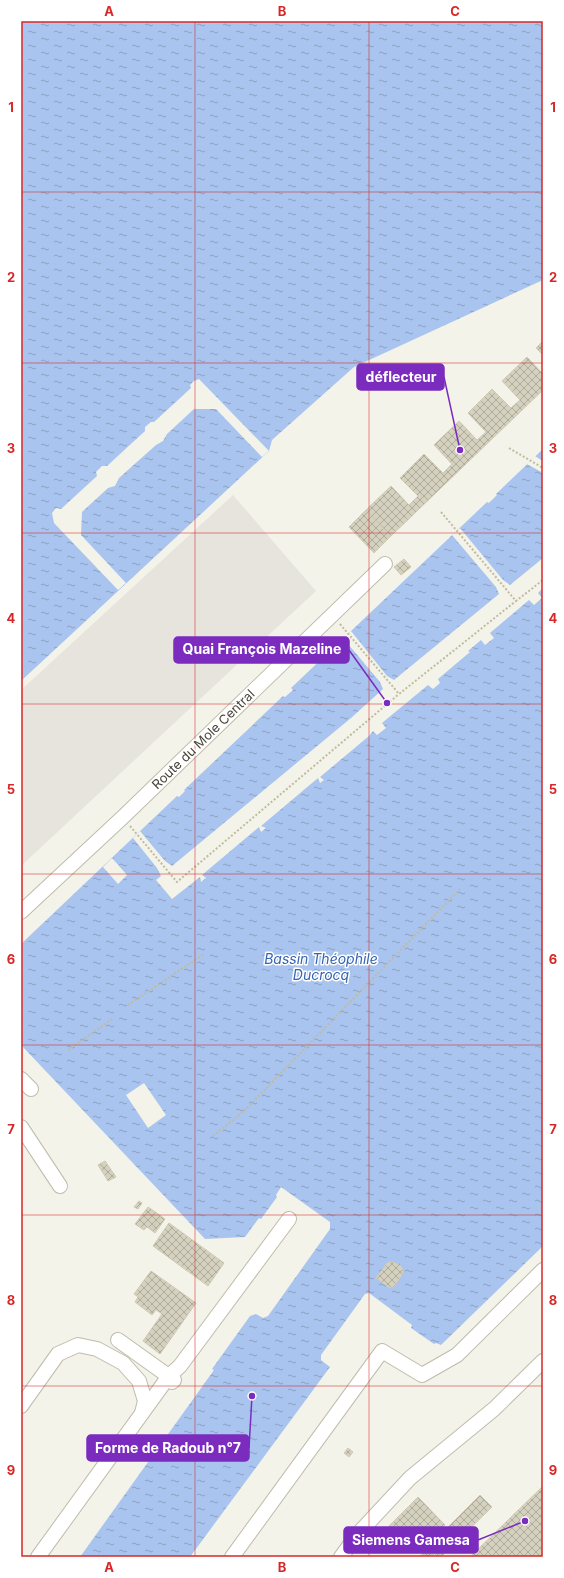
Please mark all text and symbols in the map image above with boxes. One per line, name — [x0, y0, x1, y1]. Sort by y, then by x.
text: A — [104, 3, 114, 19]
text: B — [278, 3, 287, 19]
text: C — [450, 3, 460, 19]
text: 1 — [8, 99, 14, 115]
text: 1 — [550, 99, 556, 115]
text: 2 — [7, 269, 15, 285]
text: 2 — [549, 269, 557, 285]
callout: déflecteur — [357, 364, 444, 390]
text: déflecteur — [366, 368, 437, 385]
text: 3 — [7, 440, 15, 456]
text: 3 — [549, 440, 557, 456]
text: 4 — [7, 610, 16, 626]
text: 4 — [549, 610, 558, 626]
callout: Quai François Mazeline — [174, 637, 349, 663]
text: Quai François Mazeline — [183, 640, 341, 657]
street label: Route du Mole Central — [148, 686, 258, 792]
text: 5 — [7, 781, 15, 797]
text: 5 — [549, 781, 557, 797]
water label: Bassin Théophile Ducrocq — [264, 950, 378, 983]
text: 6 — [7, 951, 15, 967]
text: 6 — [549, 951, 557, 967]
text: 7 — [7, 1121, 15, 1137]
text: 7 — [549, 1121, 557, 1137]
text: 8 — [7, 1292, 15, 1308]
text: 8 — [549, 1292, 557, 1308]
callout: Forme de Radoub n°7 — [87, 1435, 249, 1461]
text: Forme de Radoub n°7 — [95, 1439, 241, 1456]
text: 9 — [7, 1462, 15, 1478]
text: 9 — [549, 1462, 557, 1478]
callout: Siemens Gamesa — [344, 1527, 478, 1553]
text: Siemens Gamesa — [352, 1531, 470, 1548]
text: A — [104, 1559, 114, 1575]
text: B — [278, 1559, 287, 1575]
text: C — [450, 1559, 460, 1575]

